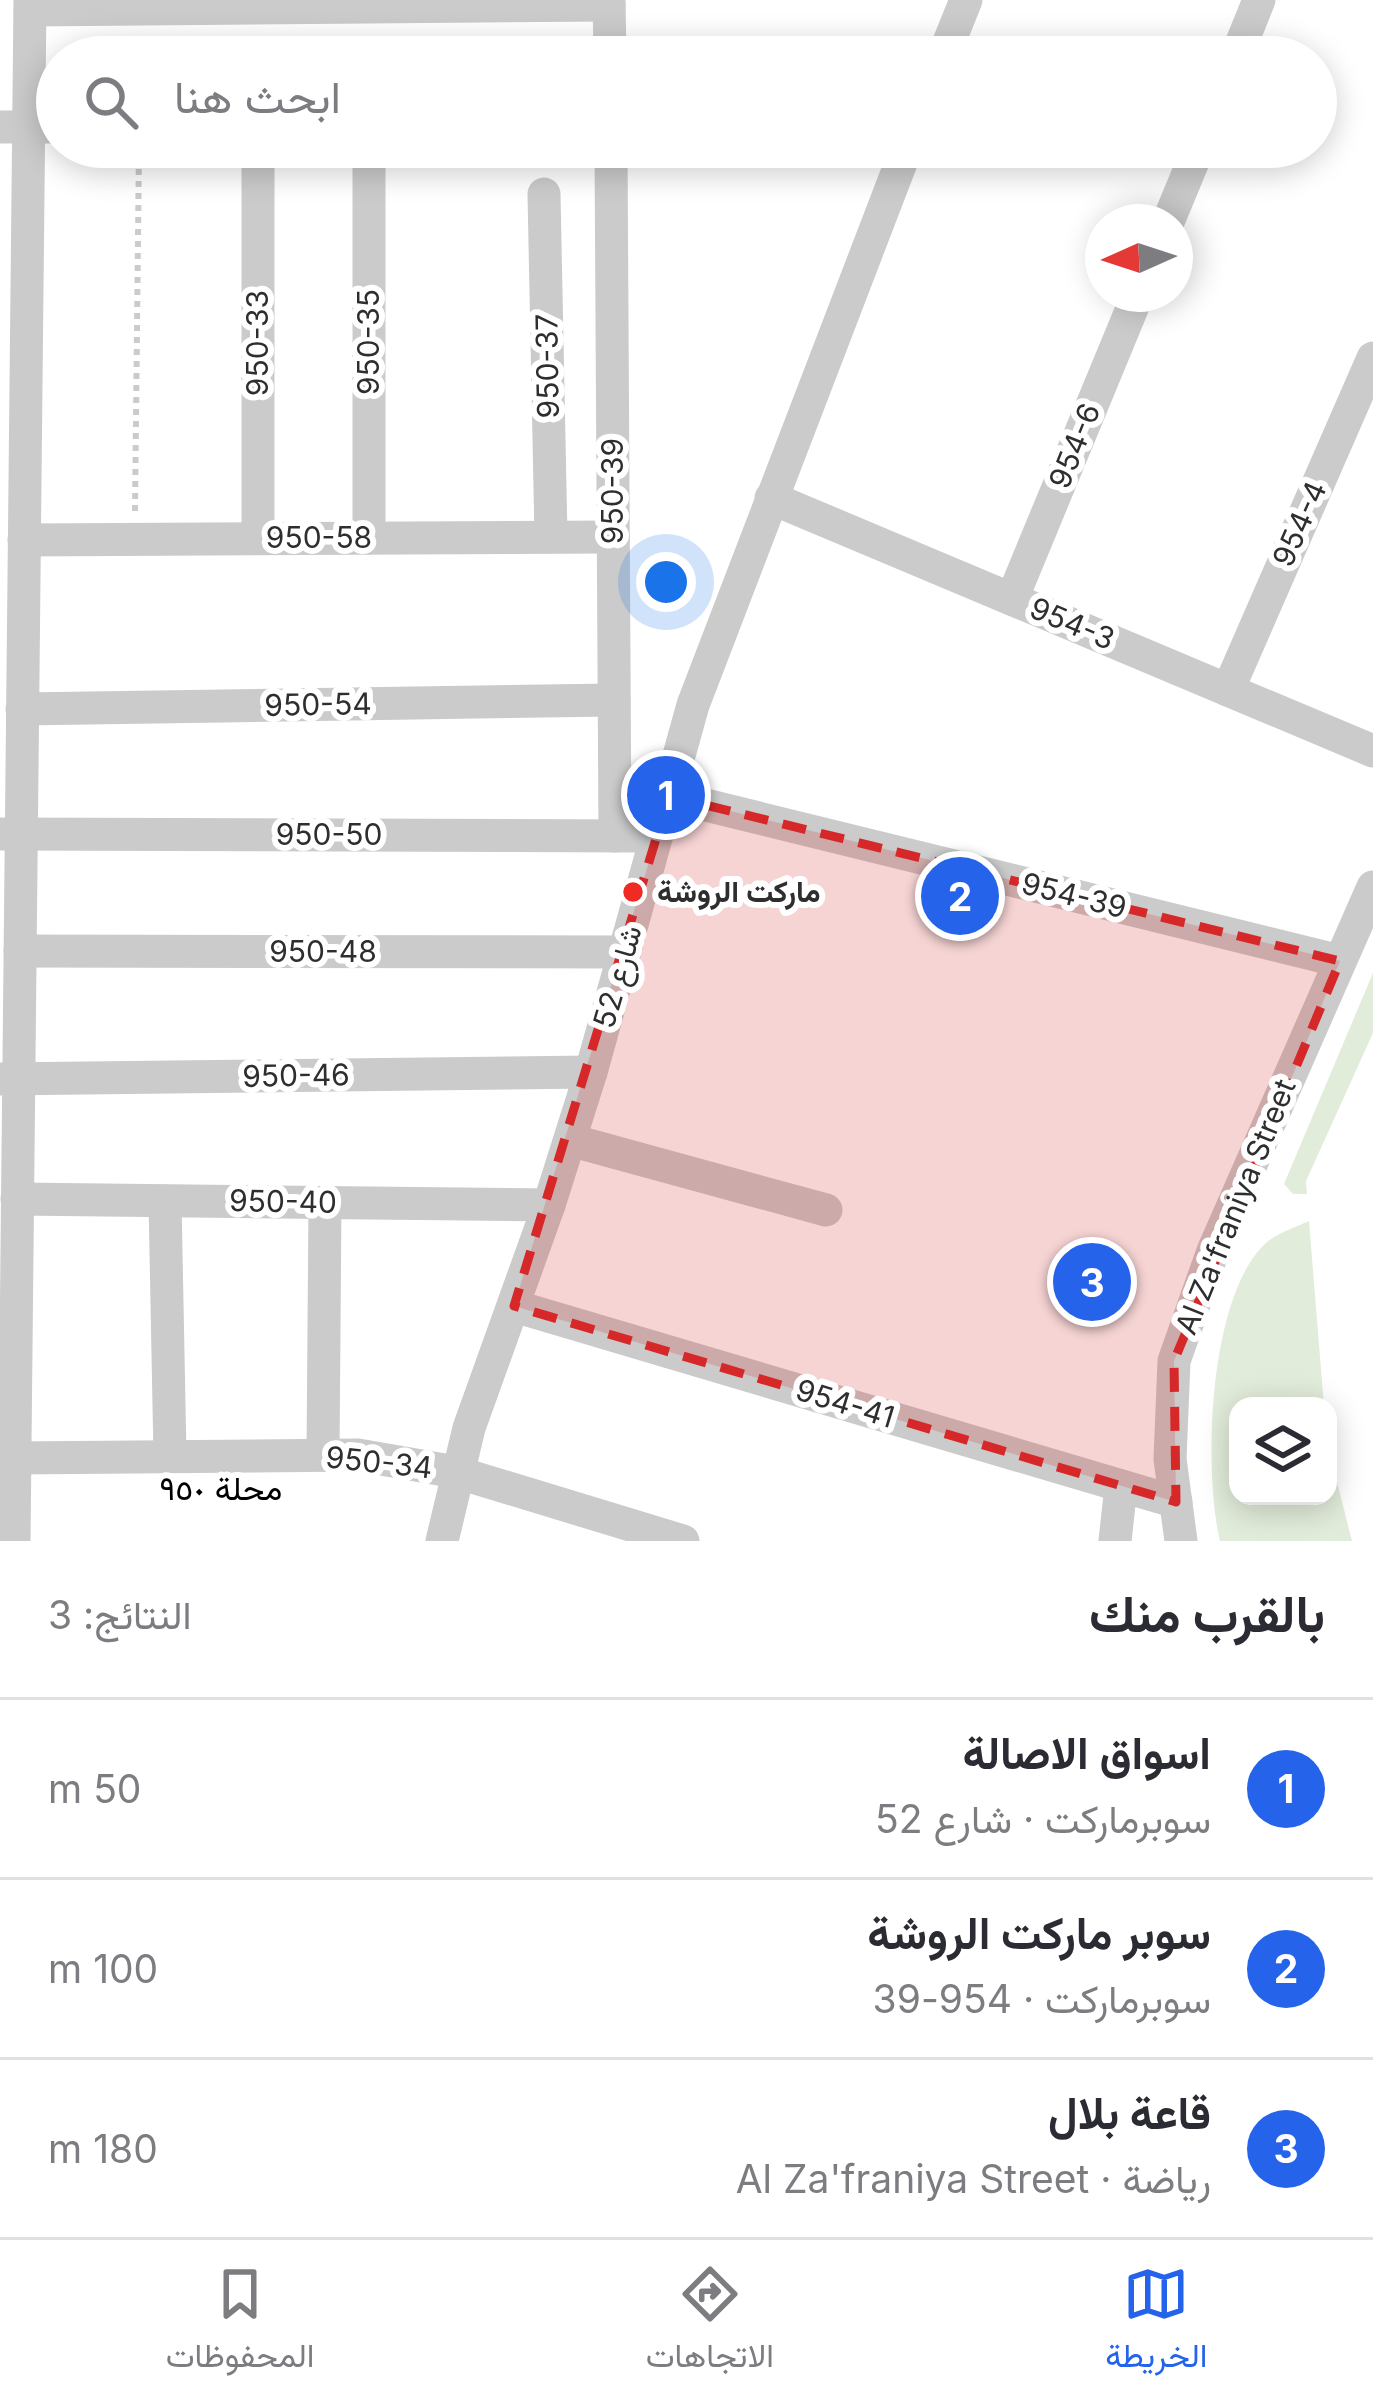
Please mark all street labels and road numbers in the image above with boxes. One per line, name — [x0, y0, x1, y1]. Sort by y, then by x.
street label: 950-35 — [350, 289, 386, 395]
street label: 950-33 — [239, 290, 275, 396]
street label: 950-37 — [528, 313, 566, 419]
street label: 954-6 — [1041, 398, 1107, 493]
street label: 950-39 — [594, 438, 630, 544]
street label: 954-4 — [1264, 475, 1334, 572]
street label: 950-58 — [266, 519, 372, 555]
street label: 954-3 — [1025, 589, 1120, 657]
street label: 950-54 — [264, 685, 372, 723]
street label: 950-50 — [276, 816, 382, 852]
street label: 954-39 — [1018, 865, 1130, 925]
street label: شارع 52 — [585, 921, 652, 1033]
street label: 950-48 — [269, 933, 377, 969]
street label: 950-46 — [242, 1056, 350, 1094]
street label: Al Za'franiya Street — [1167, 1074, 1303, 1339]
street label: 950-40 — [229, 1182, 337, 1220]
street label: 954-41 — [792, 1371, 899, 1435]
street label: 950-34 — [324, 1439, 434, 1486]

